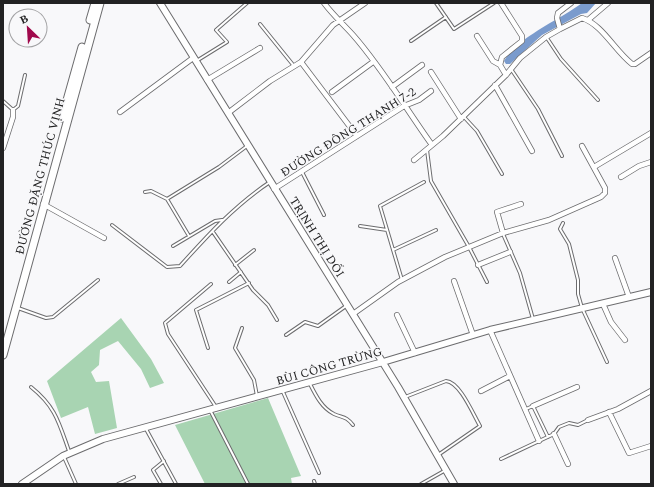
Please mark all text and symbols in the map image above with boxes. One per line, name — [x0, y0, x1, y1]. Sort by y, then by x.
north arrow — [8, 8, 48, 48]
text: B — [17, 10, 31, 29]
street label: ĐƯỜNG ĐÔNG THẠNH 7-2 — [277, 83, 420, 182]
street label: ĐƯỜNG ĐẶNG THÚC VỊNH — [10, 95, 71, 257]
street label: TRỊNH THỊ DỐI — [284, 193, 349, 281]
street label: BÙI CÔNG TRỪNG — [274, 342, 384, 391]

